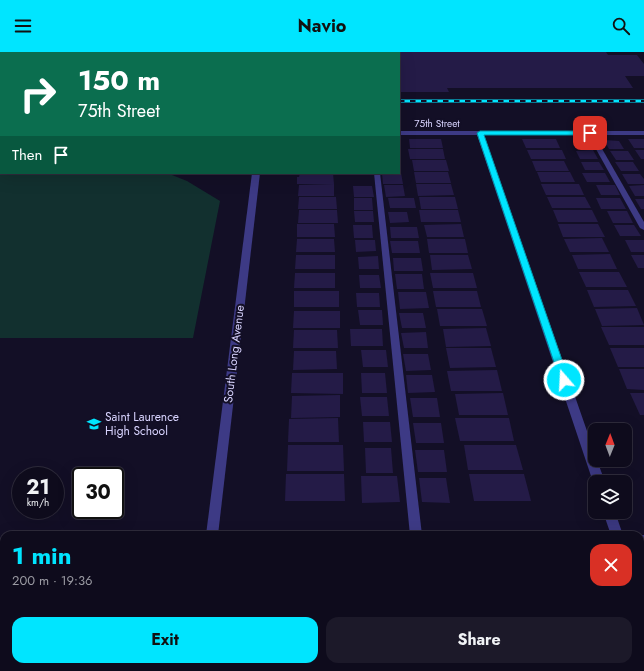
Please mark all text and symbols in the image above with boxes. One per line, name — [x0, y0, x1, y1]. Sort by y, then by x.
text: Navio — [298, 13, 346, 39]
icon: menu — [12, 15, 34, 37]
icon: search — [610, 15, 632, 37]
text: 150 m — [78, 60, 160, 101]
icon: right — [12, 68, 64, 120]
text: 75th Street — [78, 98, 160, 124]
street label: 75th Street — [414, 116, 460, 131]
pin — [573, 116, 607, 150]
icon: arrive — [579, 122, 601, 144]
text: Then — [12, 144, 42, 166]
icon: arrive — [50, 144, 72, 166]
street label: South Long Avenue — [219, 304, 249, 404]
position arrow — [543, 359, 585, 401]
place label: Saint Laurence High School — [105, 408, 179, 440]
school or university icon: Saint Laurence High School — [86, 416, 102, 432]
north arrow — [588, 423, 632, 467]
map controls — [588, 423, 632, 519]
speed limit sign: 30 — [72, 467, 124, 519]
text: 21 — [26, 473, 50, 502]
button: layers — [588, 475, 632, 519]
text: km/h — [27, 495, 49, 510]
text: 1 min — [12, 538, 72, 573]
button: close — [590, 544, 632, 586]
text: 200 m · 19:36 — [12, 571, 93, 590]
button: Exit — [12, 617, 318, 663]
button: Share — [326, 617, 632, 663]

